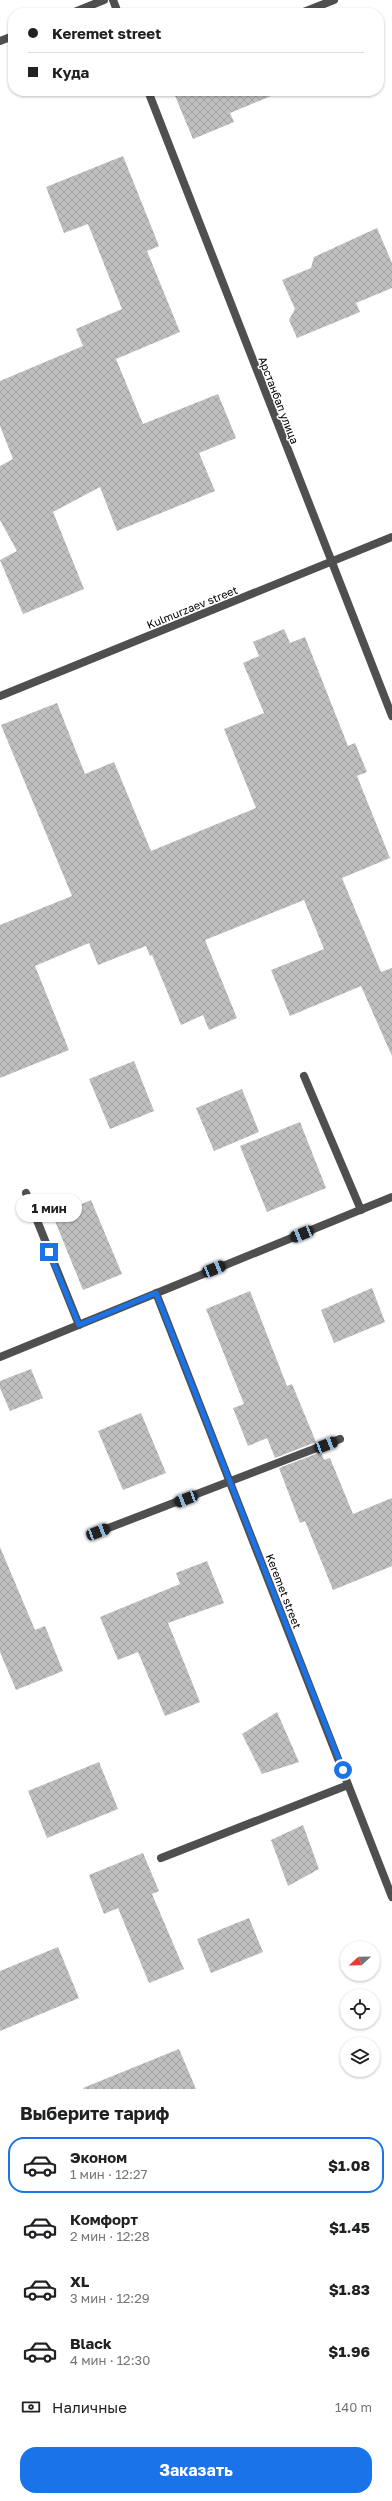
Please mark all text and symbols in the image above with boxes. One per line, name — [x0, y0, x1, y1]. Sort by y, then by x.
text: Keremet street — [52, 24, 161, 42]
text: Куда — [52, 63, 89, 81]
street label: Арстанбап улица — [256, 354, 302, 446]
street label: Kulmurzaev street — [145, 583, 239, 631]
callout: 1 мин — [16, 1194, 82, 1222]
text: 1 мин — [31, 1200, 67, 1216]
car — [289, 1224, 315, 1244]
route end — [40, 1243, 58, 1261]
car — [201, 1259, 227, 1279]
car — [313, 1435, 339, 1455]
car — [173, 1489, 199, 1509]
car — [85, 1522, 111, 1542]
street label: Keremet street — [264, 1552, 304, 1630]
route start — [334, 1761, 352, 1779]
north arrow — [340, 1941, 380, 1981]
map controls — [340, 1941, 380, 2077]
button: locate — [340, 1989, 380, 2029]
button: layers — [340, 2037, 380, 2077]
text: Выберите тариф — [20, 2102, 169, 2124]
icon: car — [22, 2147, 58, 2183]
text: Эконом — [70, 2148, 127, 2166]
text: $1.08 — [328, 2156, 370, 2174]
text: 1 мин · 12:27 — [70, 2166, 147, 2182]
icon: car — [22, 2209, 58, 2245]
text: Комфорт — [70, 2210, 138, 2228]
text: $1.45 — [329, 2218, 370, 2236]
text: 2 мин · 12:28 — [70, 2228, 150, 2244]
icon: car — [22, 2271, 58, 2307]
text: XL — [70, 2272, 89, 2290]
text: $1.83 — [329, 2280, 370, 2298]
text: 3 мин · 12:29 — [70, 2290, 150, 2306]
icon: car — [22, 2333, 58, 2369]
text: Black — [70, 2334, 112, 2352]
text: $1.96 — [328, 2342, 370, 2360]
text: 4 мин · 12:30 — [70, 2352, 150, 2368]
icon: cash — [20, 2396, 42, 2418]
text: Наличные — [52, 2398, 127, 2416]
text: 140 m — [335, 2399, 372, 2415]
button: Заказать — [20, 2447, 372, 2493]

